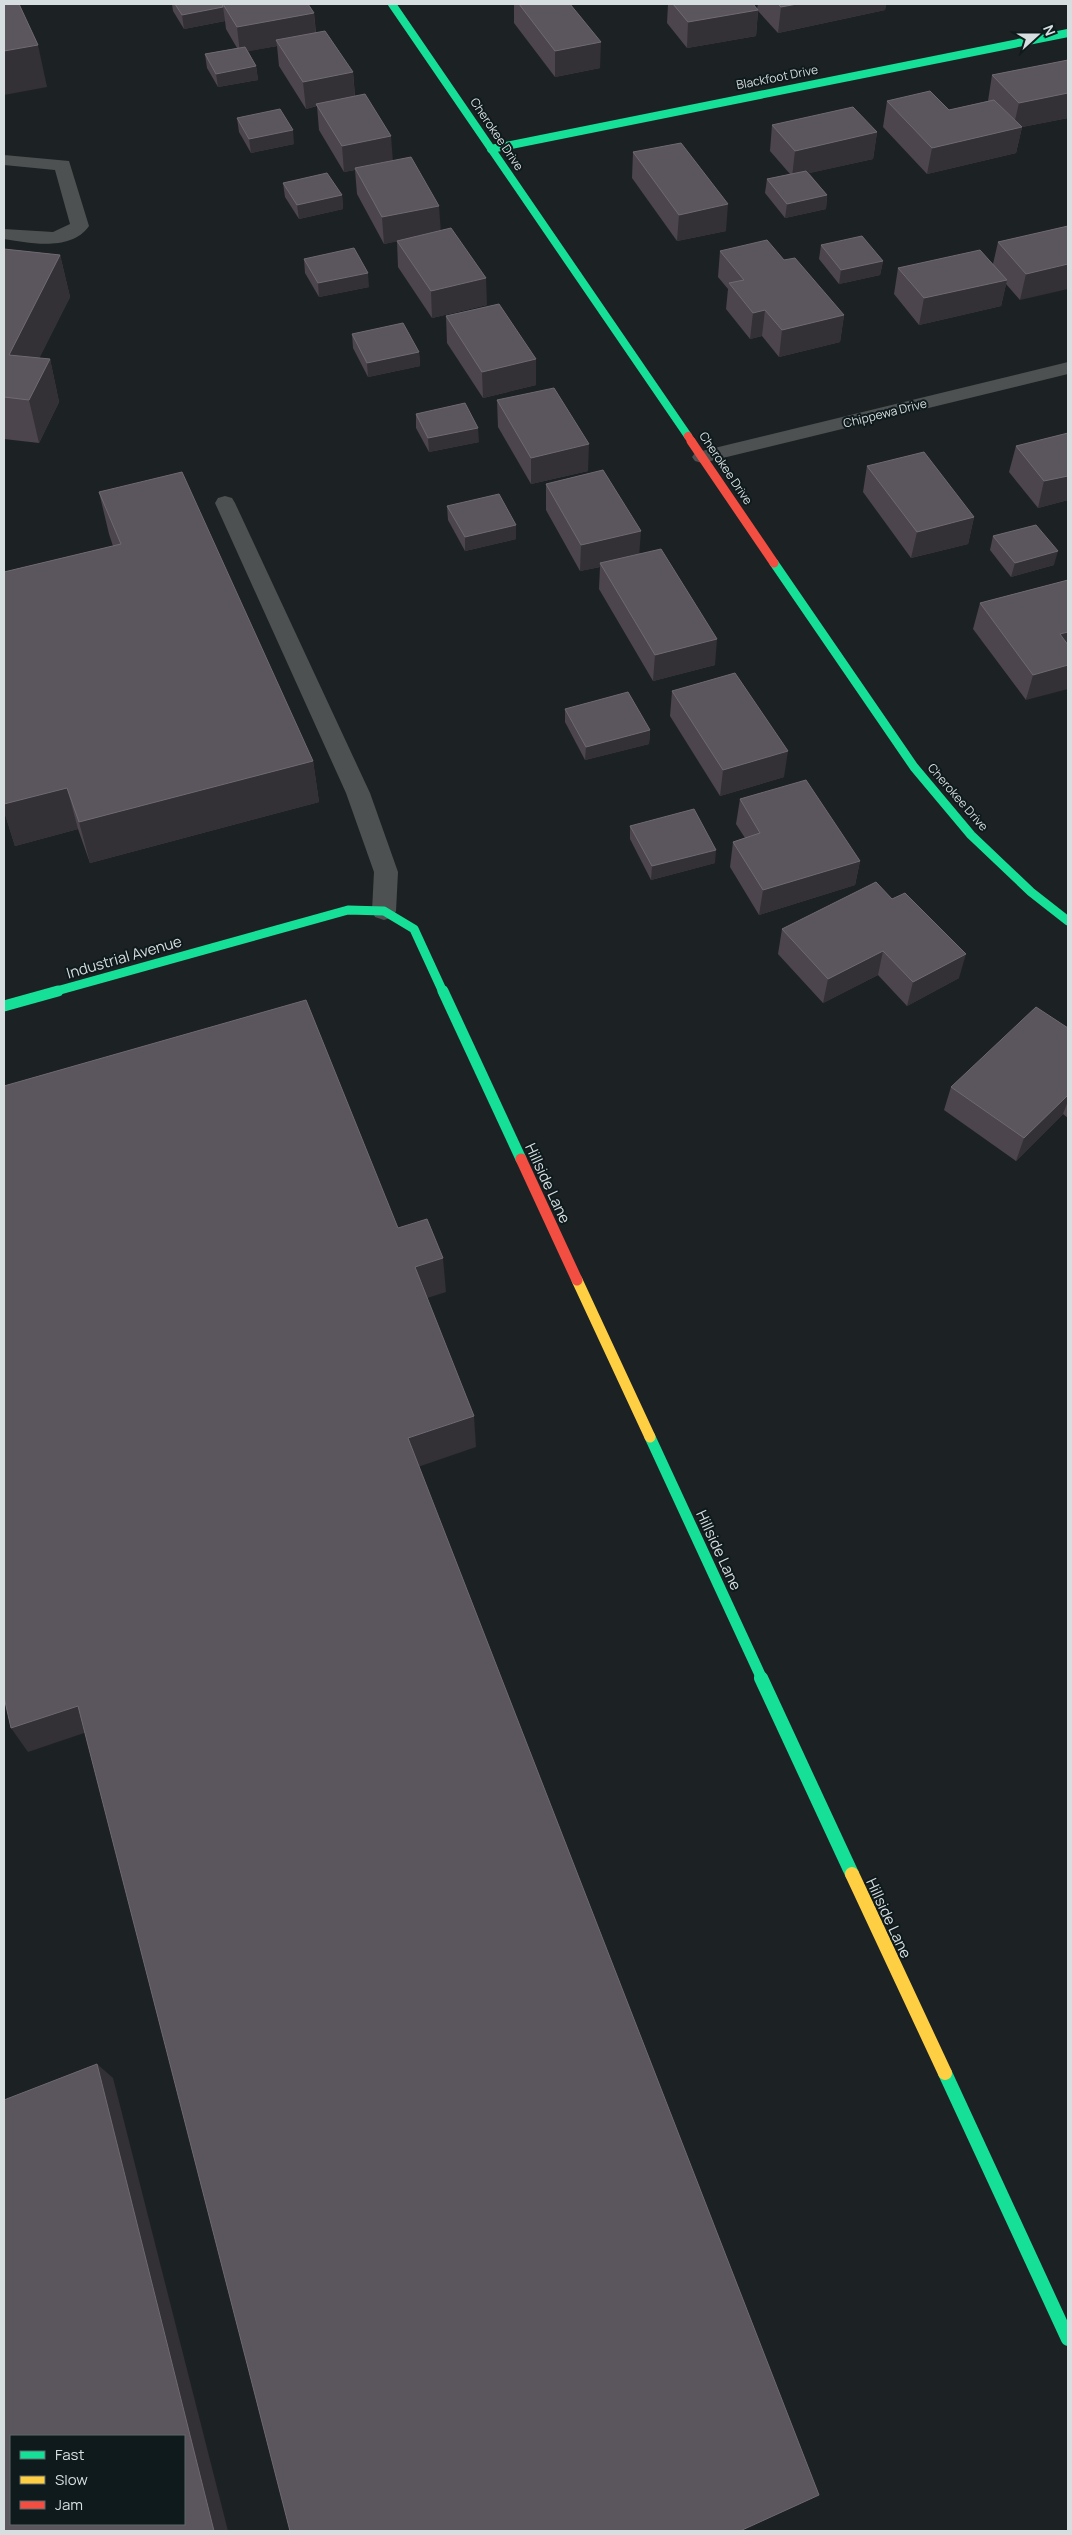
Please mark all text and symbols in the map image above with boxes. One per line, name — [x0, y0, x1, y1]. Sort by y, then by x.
north arrow — [1012, 10, 1062, 60]
text: N — [1039, 22, 1060, 38]
street label: Blackfoot Drive — [735, 61, 819, 93]
street label: Cherokee Drive — [466, 94, 528, 174]
street label: Chippewa Drive — [841, 394, 929, 432]
street label: Cherokee Drive — [695, 428, 757, 508]
street label: Cherokee Drive — [924, 760, 992, 834]
street label: Industrial Avenue — [64, 930, 184, 984]
street label: Hillside Lane — [520, 1139, 576, 1227]
street label: Hillside Lane — [691, 1506, 747, 1594]
street label: Hillside Lane — [861, 1874, 917, 1962]
legend — [10, 2435, 185, 2525]
text: Fast — [55, 2444, 84, 2465]
text: Slow — [55, 2469, 88, 2490]
text: Jam — [55, 2494, 83, 2515]

